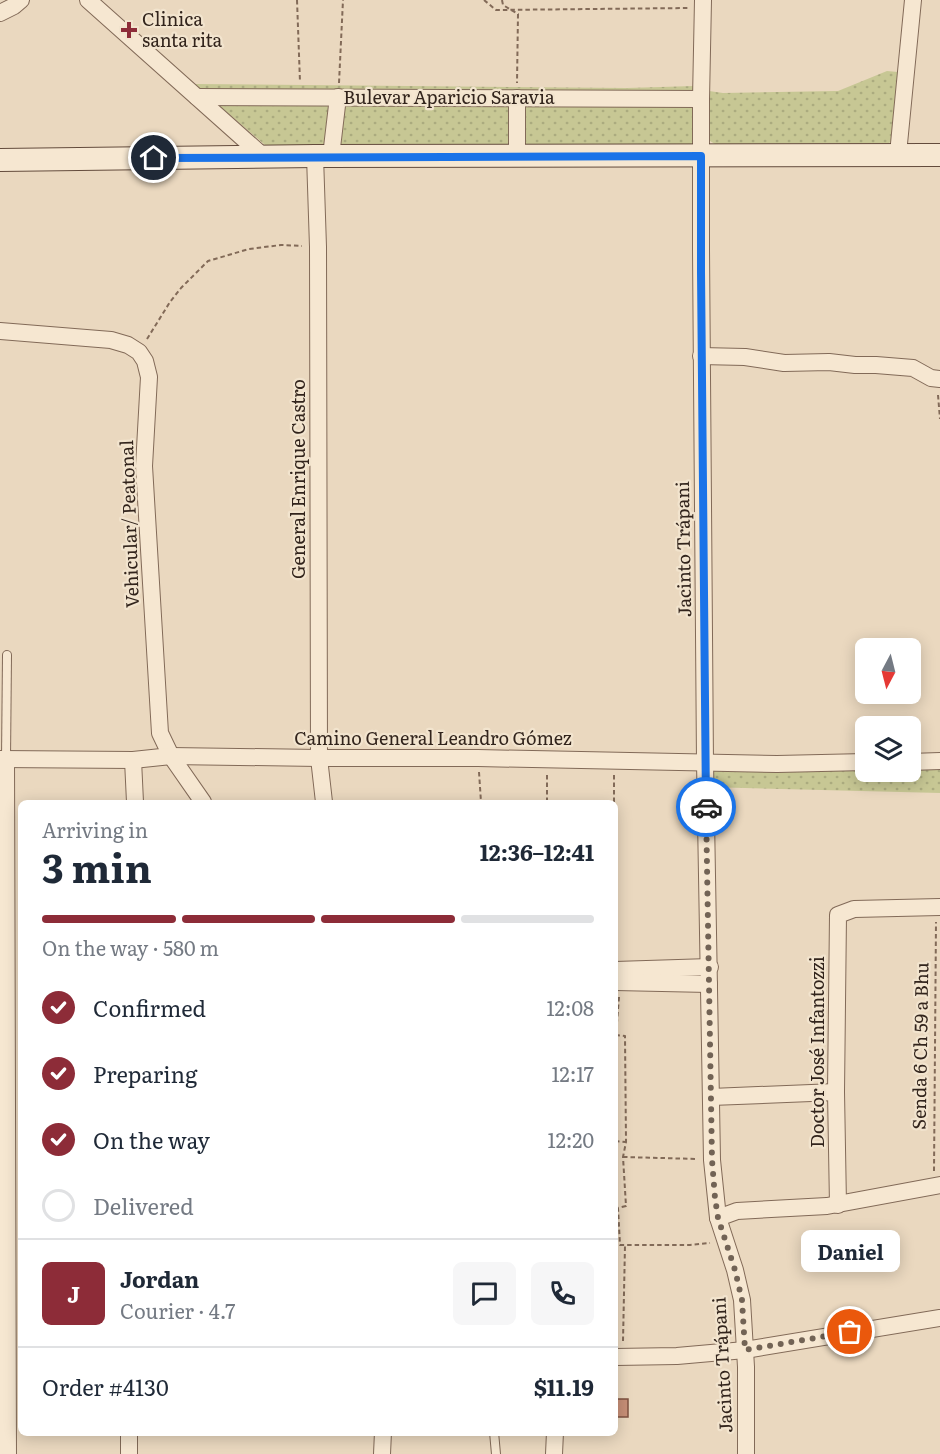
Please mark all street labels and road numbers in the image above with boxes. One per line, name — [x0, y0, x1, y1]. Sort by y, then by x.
street label: Bulevar Aparicio Saravia — [343, 83, 555, 110]
street label: General Enrique Castro — [284, 379, 311, 579]
street label: Vehicular/ Peatonal — [112, 440, 145, 609]
street label: Jacinto Trápani — [668, 481, 697, 617]
street label: Camino General Leandro Gómez — [294, 724, 572, 751]
street label: Doctor José Infantozzi — [803, 956, 830, 1148]
street label: Senda 6 Ch 59 a Bhu — [905, 962, 934, 1130]
street label: Jacinto Trápani — [704, 1296, 739, 1434]

